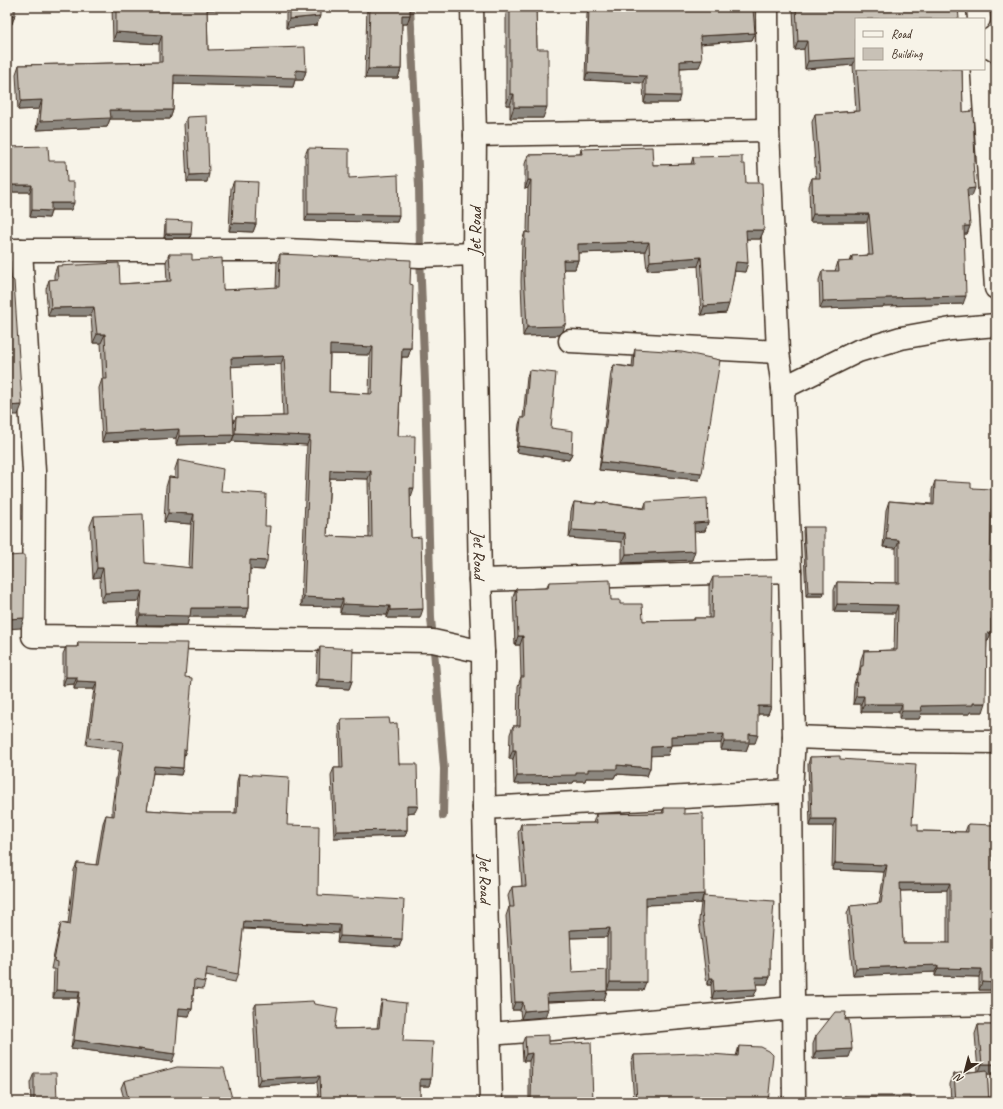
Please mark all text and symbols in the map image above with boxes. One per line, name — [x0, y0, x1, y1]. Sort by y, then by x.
legend — [855, 18, 985, 70]
text: Road — [891, 26, 913, 42]
text: Building — [891, 46, 923, 62]
street label: Jet Road — [465, 203, 486, 256]
street label: Jet Road — [469, 529, 491, 583]
street label: Jet Road — [475, 853, 497, 907]
north arrow — [945, 1051, 985, 1091]
text: N — [950, 1070, 966, 1087]

